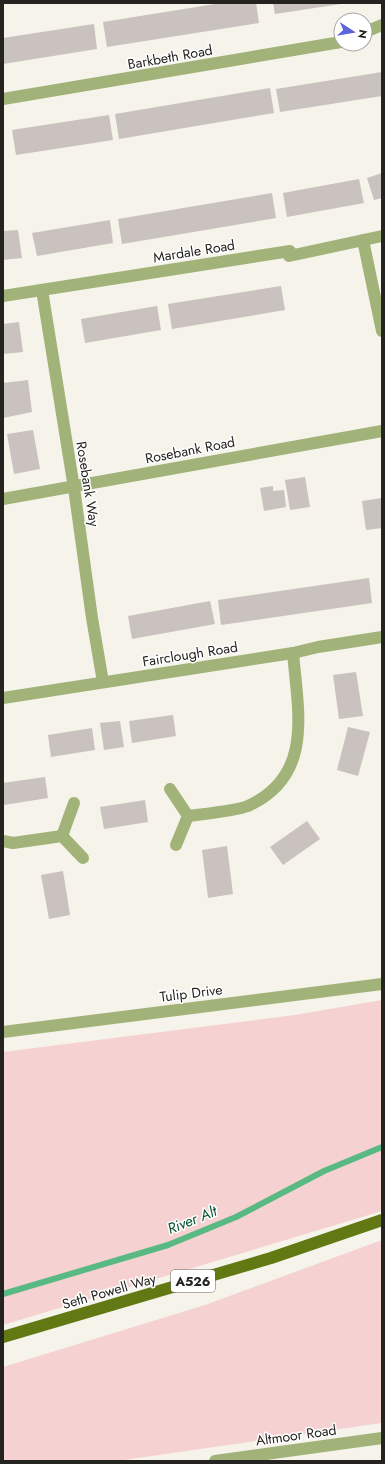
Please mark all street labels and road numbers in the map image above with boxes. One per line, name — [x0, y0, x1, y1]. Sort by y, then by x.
street label: Barkbeth Road — [126, 40, 214, 74]
street label: Mardale Road — [152, 235, 236, 267]
street label: Rosebank Road — [143, 432, 237, 468]
street label: Rosebank Way — [71, 440, 105, 529]
street label: Fairclough Road — [141, 637, 239, 671]
street label: Tulip Drive — [159, 979, 223, 1007]
street label: Seth Powell Way — [60, 1268, 159, 1314]
road number: A526 — [171, 1270, 215, 1292]
street label: Altmoor Road — [254, 1419, 338, 1451]

